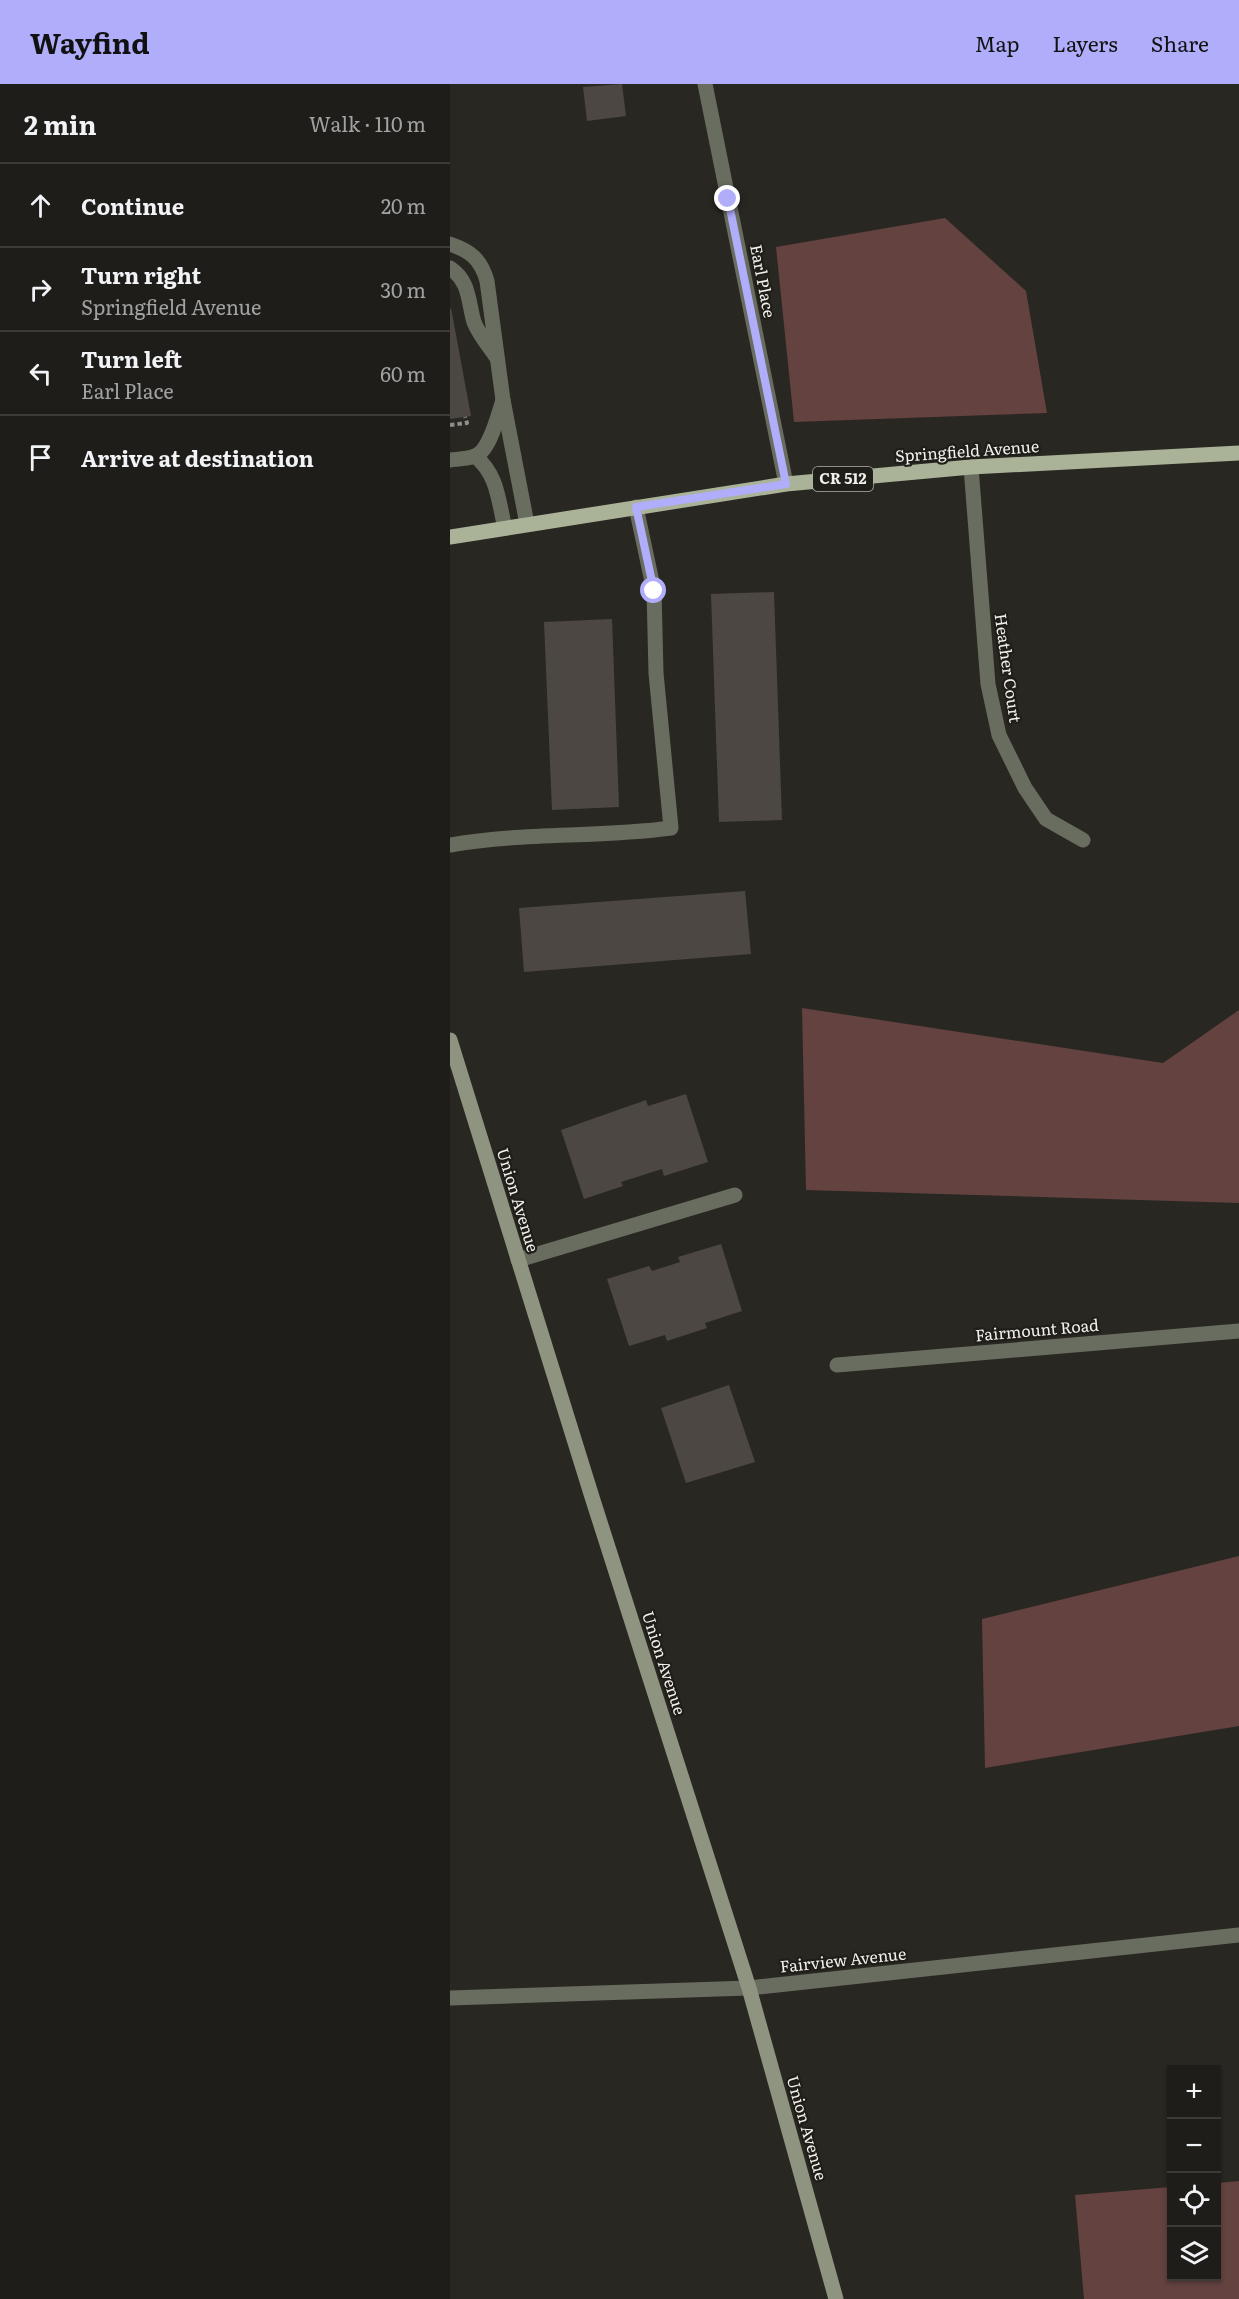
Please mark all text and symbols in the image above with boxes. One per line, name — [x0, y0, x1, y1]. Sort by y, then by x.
text: Wayfind — [30, 21, 150, 63]
text: Map — [975, 27, 1020, 58]
text: Layers — [1053, 27, 1118, 58]
text: Share — [1151, 27, 1209, 58]
text: 2 min — [24, 104, 97, 143]
text: Walk · 110 m — [309, 108, 426, 138]
route end — [714, 185, 740, 211]
icon: ahead — [24, 189, 57, 222]
text: Continue — [81, 189, 184, 222]
text: 20 m — [381, 190, 426, 220]
street label: Earl Place — [745, 242, 783, 320]
text: Turn right — [81, 258, 201, 291]
icon: right — [24, 273, 57, 306]
text: 30 m — [380, 274, 426, 304]
text: Springfield Avenue — [81, 291, 262, 321]
text: Turn left — [81, 342, 182, 375]
icon: left — [24, 357, 57, 390]
text: 60 m — [380, 358, 426, 388]
text: Earl Place — [81, 375, 174, 405]
street label: Springfield Avenue — [894, 433, 1040, 467]
icon: arrive — [24, 441, 57, 474]
text: Arrive at destination — [81, 441, 314, 474]
road number: CR 512 — [813, 467, 873, 491]
route start — [640, 577, 666, 603]
street label: Heather Court — [989, 612, 1029, 725]
street label: Union Avenue — [492, 1145, 546, 1255]
street label: Fairmount Road — [974, 1312, 1100, 1346]
street label: Union Avenue — [637, 1608, 693, 1718]
street label: Fairview Avenue — [779, 1940, 907, 1978]
map controls — [1167, 2065, 1221, 2281]
button: + — [1167, 2065, 1221, 2119]
street label: Union Avenue — [782, 2073, 834, 2183]
button: − — [1167, 2119, 1221, 2173]
button: locate — [1167, 2173, 1221, 2227]
button: layers — [1167, 2227, 1221, 2281]

